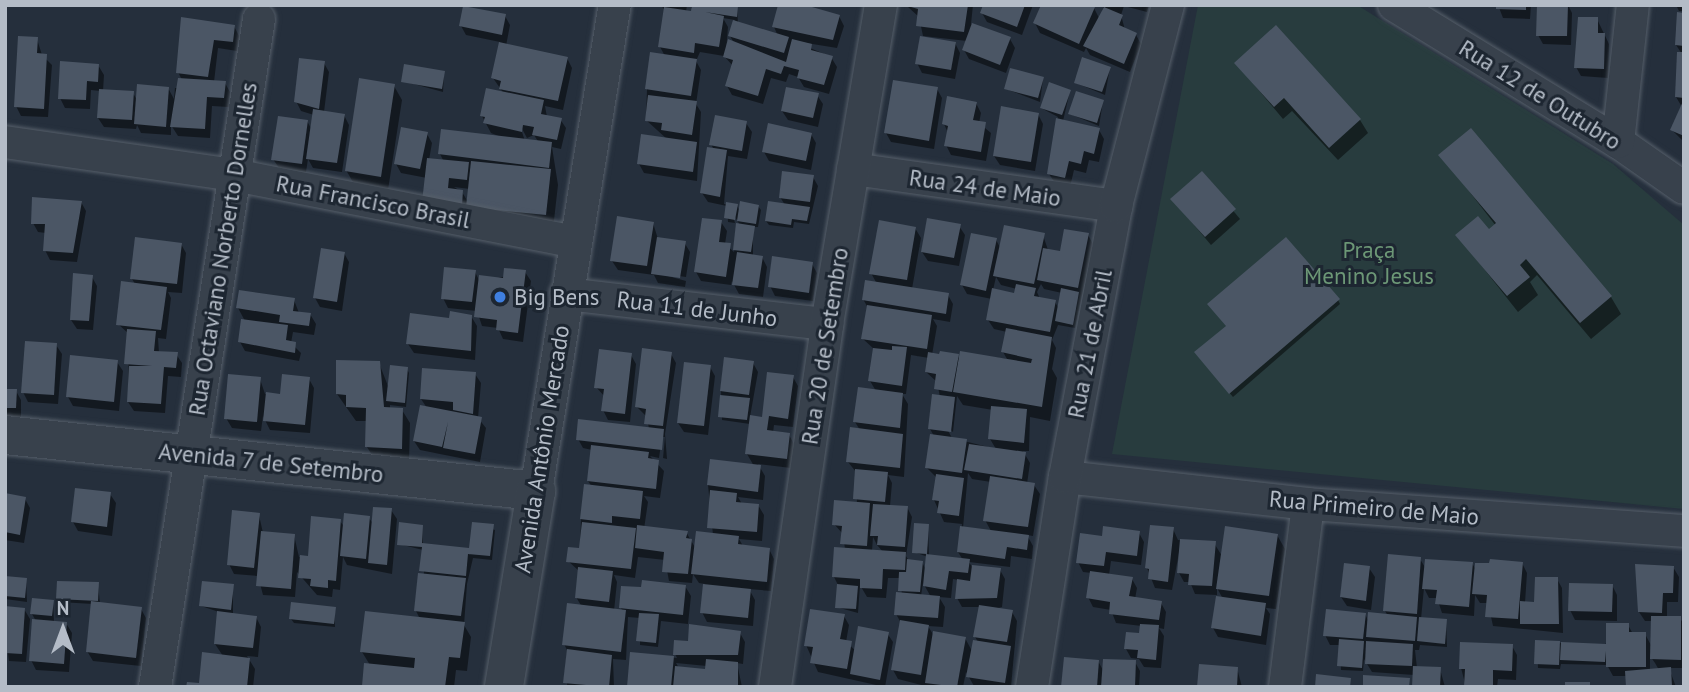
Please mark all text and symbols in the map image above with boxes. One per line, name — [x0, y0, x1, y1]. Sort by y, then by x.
street label: Rua 12 de Outubro — [1454, 34, 1626, 156]
street label: Rua Octaviano Norberto Dornelles — [183, 80, 263, 418]
street label: Rua 24 de Maio — [907, 164, 1063, 212]
street label: Rua Francisco Brasil — [274, 170, 472, 234]
park label: Praça Menino Jesus — [1304, 236, 1434, 290]
street label: Rua 20 de Setembro — [796, 245, 854, 447]
street label: Rua 21 de Abril — [1062, 267, 1118, 421]
place label: Big Bens — [514, 283, 599, 311]
street label: Rua 11 de Junho — [615, 285, 779, 333]
marker: Big Bens — [492, 289, 508, 305]
street label: Avenida Antônio Mercado — [509, 323, 575, 575]
street label: Avenida 7 de Setembro — [157, 437, 385, 489]
street label: Rua Primeiro de Maio — [1268, 485, 1480, 531]
north arrow — [28, 594, 98, 664]
text: N — [57, 596, 69, 620]

